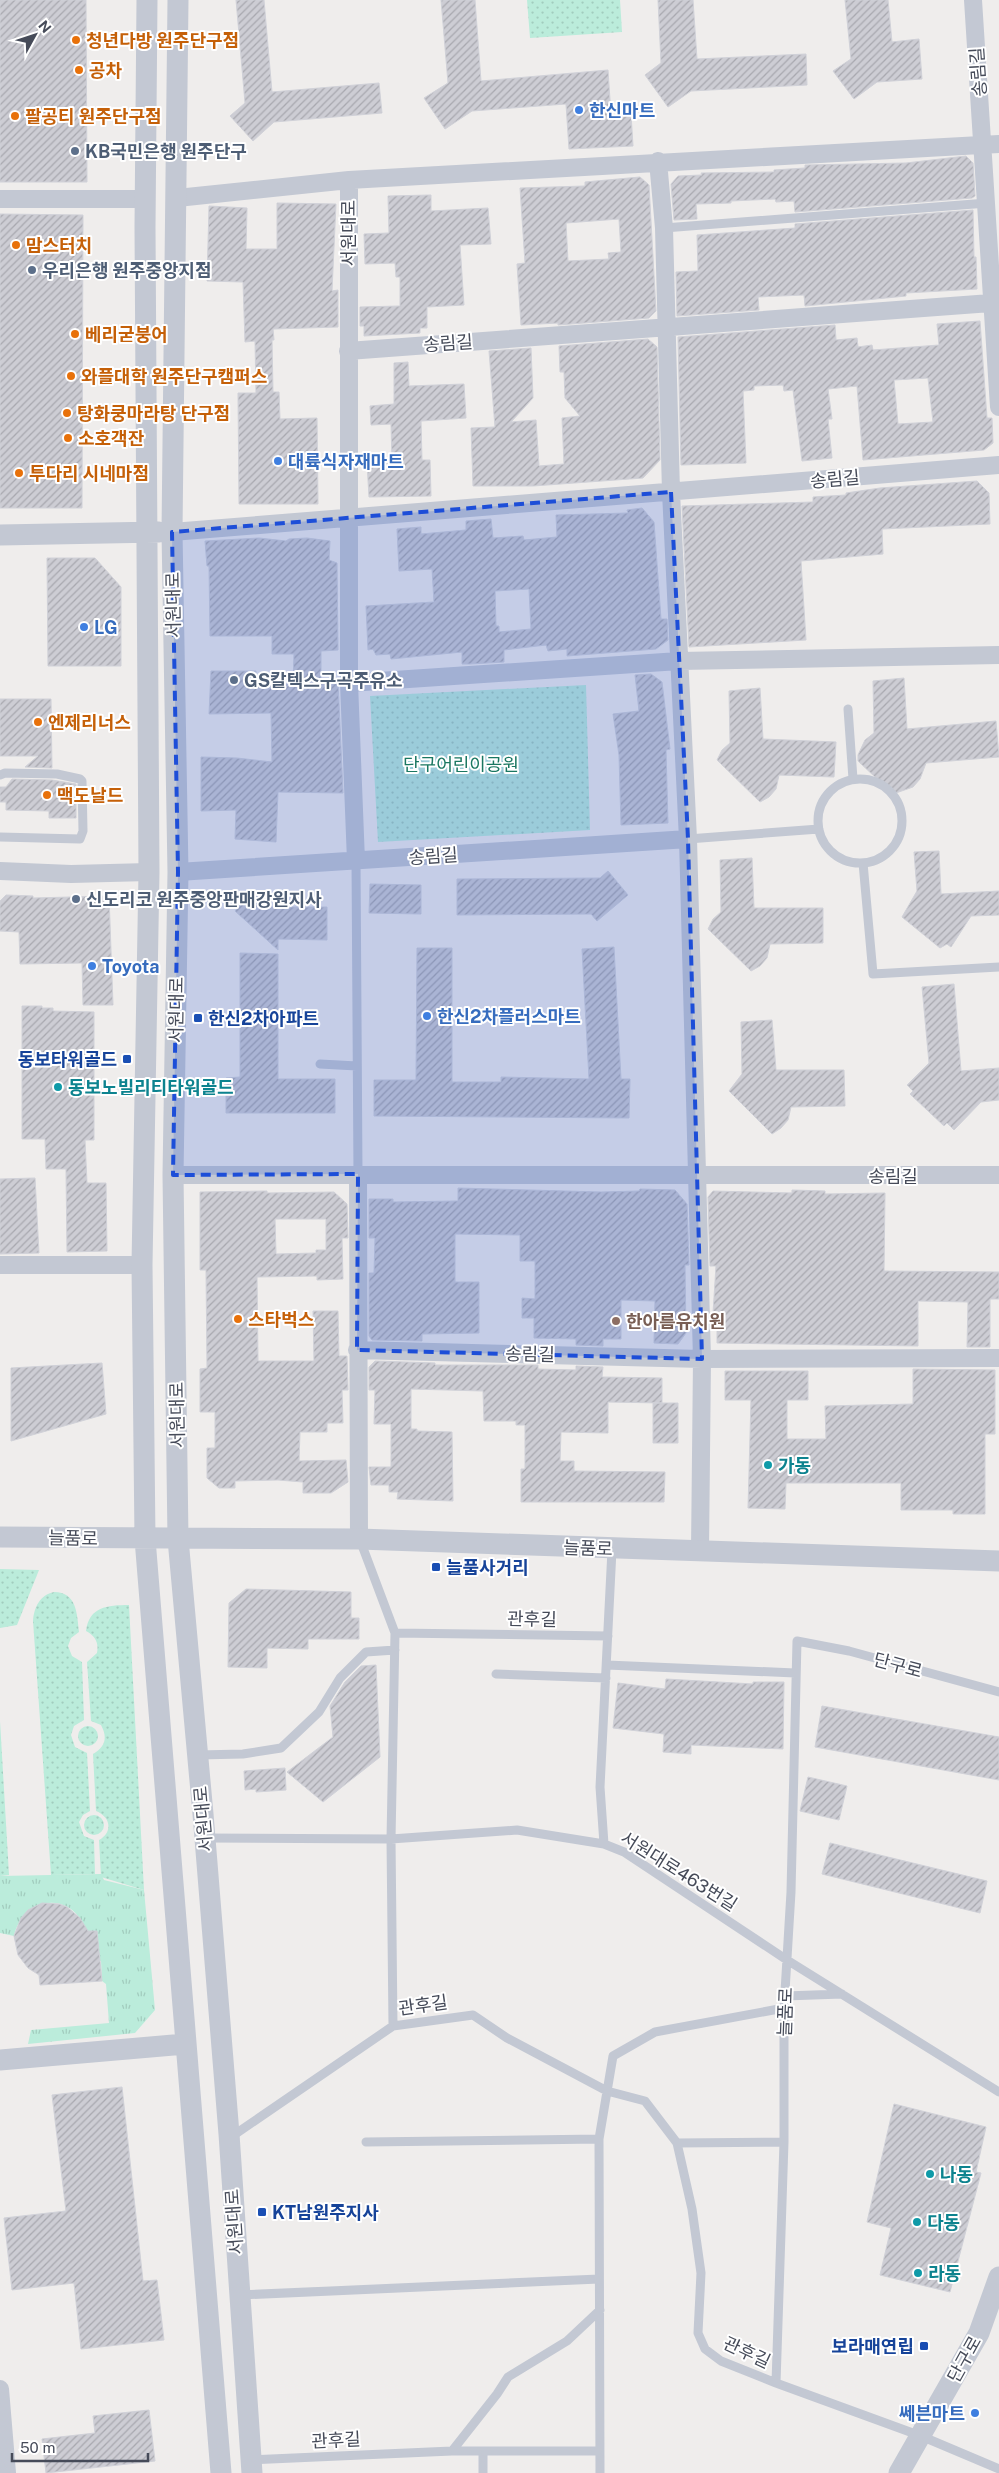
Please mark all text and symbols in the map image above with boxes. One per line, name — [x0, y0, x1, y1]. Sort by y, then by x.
north arrow — [10, 10, 60, 60]
text: N — [35, 17, 55, 36]
place label: 청년다방 원주단구점 — [86, 30, 239, 51]
marker: 청년다방 원주단구점 — [70, 34, 82, 46]
street label: 송림길 — [966, 46, 990, 98]
place label: 공차 — [89, 60, 123, 81]
marker: 공차 — [73, 64, 85, 76]
place label: 한신마트 — [589, 100, 655, 121]
marker: 한신마트 — [573, 104, 585, 116]
place label: 팔공티 원주단구점 — [25, 106, 162, 127]
marker: 팔공티 원주단구점 — [9, 110, 21, 122]
place label: KB국민은행 원주단구 — [85, 141, 247, 162]
marker: KB국민은행 원주단구 — [69, 145, 81, 157]
street label: 서원대로 — [338, 200, 359, 266]
place label: 맘스터치 — [26, 235, 92, 256]
marker: 맘스터치 — [10, 239, 22, 251]
place label: 우리은행 원주중앙지점 — [42, 260, 212, 281]
marker: 우리은행 원주중앙지점 — [26, 264, 38, 276]
place label: 베리굳붕어 — [85, 324, 168, 345]
marker: 베리굳붕어 — [69, 328, 81, 340]
street label: 송림길 — [422, 331, 474, 355]
place label: 와플대학 원주단구캠퍼스 — [81, 366, 267, 387]
marker: 와플대학 원주단구캠퍼스 — [65, 370, 77, 382]
place label: 탕화쿵마라탕 단구점 — [77, 403, 230, 424]
marker: 탕화쿵마라탕 단구점 — [61, 407, 73, 419]
place label: 소호객잔 — [78, 428, 145, 449]
marker: 소호객잔 — [62, 432, 74, 444]
place label: 대륙식자재마트 — [288, 451, 404, 472]
marker: 대륙식자재마트 — [272, 455, 284, 467]
place label: 투다리 시네마점 — [29, 463, 149, 484]
street label: 송림길 — [809, 466, 861, 492]
marker: 투다리 시네마점 — [13, 467, 25, 479]
street label: 서원대로 — [162, 572, 184, 638]
place label: LG — [94, 617, 118, 638]
marker: LG — [78, 621, 90, 633]
place label: GS칼텍스구곡주유소 — [244, 670, 403, 691]
marker: GS칼텍스구곡주유소 — [228, 674, 240, 686]
place label: 엔제리너스 — [48, 712, 131, 733]
marker: 엔제리너스 — [32, 716, 44, 728]
park label: 단구어린이공원 — [403, 754, 519, 775]
place label: 맥도날드 — [57, 785, 123, 806]
marker: 맥도날드 — [41, 789, 53, 801]
street label: 송림길 — [407, 844, 459, 868]
place label: 신도리코 원주중앙판매강원지사 — [86, 889, 322, 910]
marker: 신도리코 원주중앙판매강원지사 — [70, 893, 82, 905]
place label: Toyota — [102, 956, 159, 977]
marker: Toyota — [86, 960, 98, 972]
street label: 서원대로 — [165, 977, 187, 1043]
place label: 한신2차플러스마트 — [437, 1006, 581, 1027]
place label: 한신2차아파트 — [208, 1008, 319, 1029]
marker: 한신2차플러스마트 — [421, 1010, 433, 1022]
marker: 한신2차아파트 — [192, 1012, 204, 1024]
place label: 동보타워골드 — [18, 1049, 117, 1070]
marker: 동보타워골드 — [121, 1053, 133, 1065]
place label: 동보노빌리티타워골드 — [68, 1077, 234, 1098]
marker: 동보노빌리티타워골드 — [52, 1081, 64, 1093]
street label: 송림길 — [868, 1166, 918, 1187]
place label: 스타벅스 — [248, 1309, 314, 1330]
place label: 한아름유치원 — [626, 1311, 725, 1332]
marker: 스타벅스 — [232, 1313, 244, 1325]
marker: 한아름유치원 — [610, 1315, 622, 1327]
street label: 송림길 — [505, 1343, 555, 1365]
street label: 서원대로 — [166, 1382, 188, 1448]
place label: 가동 — [778, 1455, 811, 1476]
marker: 가동 — [762, 1459, 774, 1471]
street label: 늘품로 — [48, 1527, 98, 1549]
street label: 늘품로 — [563, 1537, 613, 1559]
place label: 늘품사거리 — [446, 1557, 529, 1578]
marker: 늘품사거리 — [430, 1561, 442, 1573]
street label: 관후길 — [507, 1608, 557, 1630]
street label: 단구로 — [871, 1648, 925, 1682]
street label: 서원대로 — [190, 1785, 216, 1853]
street label: 서원대로463번길 — [617, 1827, 741, 1915]
street label: 늘품로 — [774, 1987, 796, 2037]
street label: 관후길 — [397, 1991, 449, 2019]
place label: 나동 — [940, 2164, 973, 2185]
marker: 나동 — [924, 2168, 936, 2180]
street label: 서원대로 — [221, 2188, 247, 2256]
place label: KT남원주지사 — [272, 2202, 379, 2223]
marker: KT남원주지사 — [256, 2206, 268, 2218]
place label: 다동 — [927, 2212, 960, 2233]
marker: 다동 — [911, 2216, 923, 2228]
place label: 라동 — [928, 2263, 961, 2284]
marker: 라동 — [912, 2267, 924, 2279]
street label: 관후길 — [720, 2332, 774, 2372]
street label: 단구로 — [943, 2332, 985, 2386]
place label: 보라매연립 — [831, 2336, 914, 2357]
marker: 보라매연립 — [918, 2340, 930, 2352]
place label: 쎄븐마트 — [899, 2403, 965, 2424]
marker: 쎄븐마트 — [969, 2407, 981, 2419]
street label: 관후길 — [311, 2428, 361, 2452]
scale bar — [12, 2430, 149, 2462]
text: 50 m — [20, 2439, 55, 2456]

